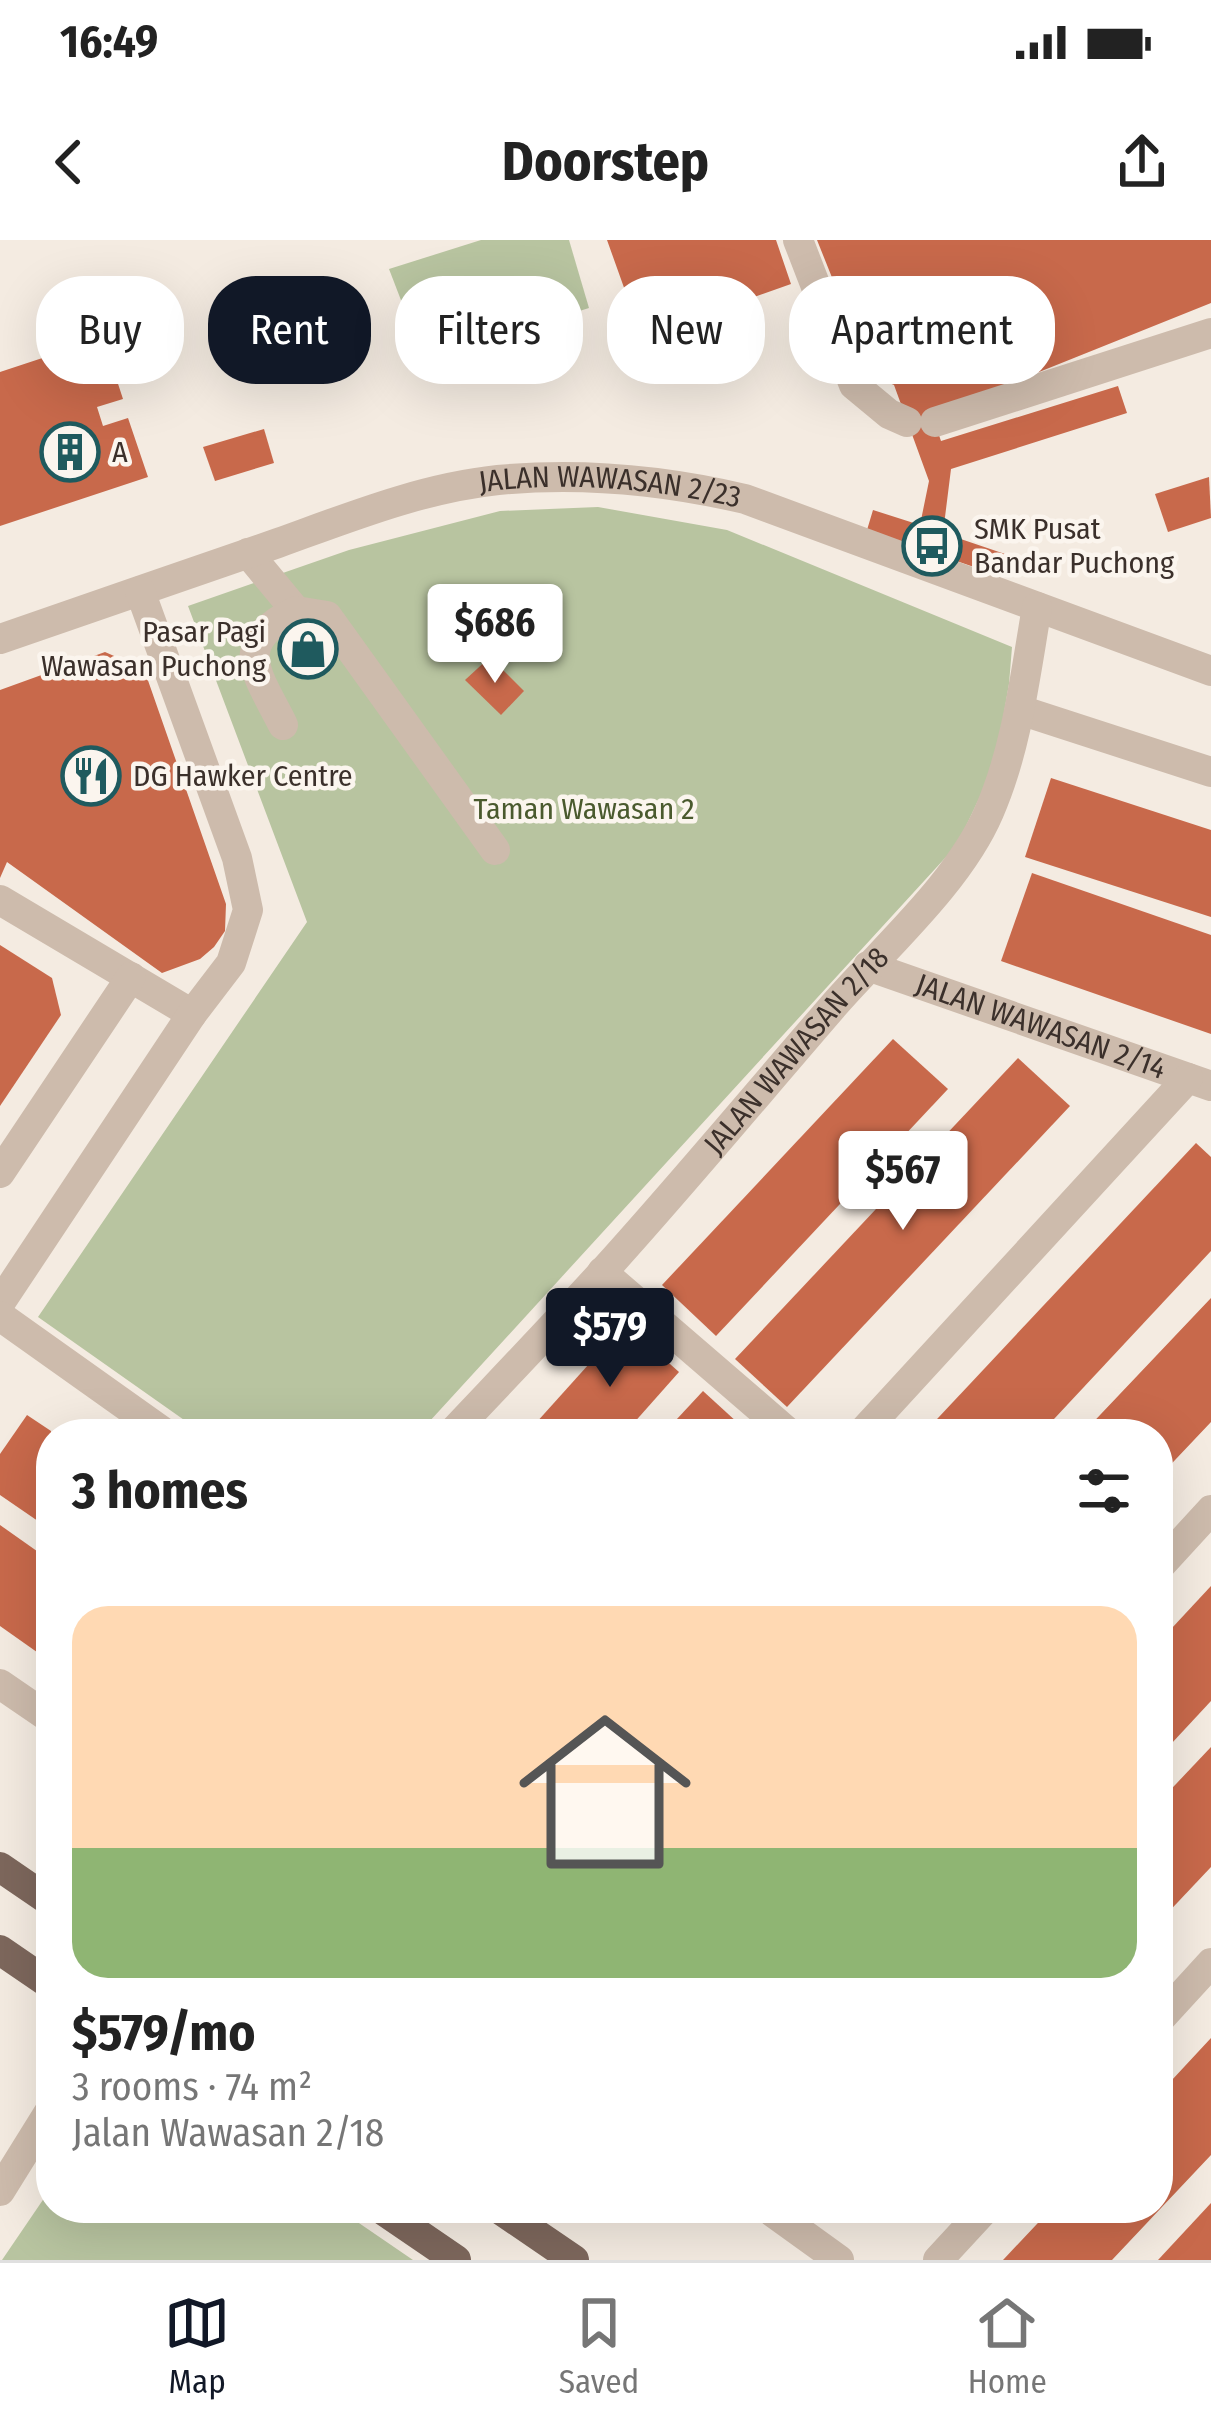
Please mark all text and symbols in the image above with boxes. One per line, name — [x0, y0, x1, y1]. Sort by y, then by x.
text: 16:49 — [60, 15, 158, 69]
icon: back — [36, 129, 102, 195]
icon: share — [1109, 129, 1175, 195]
text: Doorstep — [502, 130, 709, 194]
chip: Buy — [36, 276, 184, 384]
chip: Rent — [208, 276, 371, 384]
chip: Filters — [395, 276, 583, 384]
chip: New — [607, 276, 765, 384]
chip: Apartment — [789, 276, 1055, 384]
building icon: A — [39, 421, 101, 483]
place label: A — [112, 434, 128, 470]
street label: JALAN WAWASAN 2/23 — [476, 459, 744, 515]
place label: SMK Pusat Bandar Puchong — [974, 511, 1175, 581]
bus stop icon: SMK Pusat Bandar Puchong — [901, 515, 963, 577]
pin: $686 — [424, 584, 566, 686]
text: $686 — [455, 600, 535, 646]
place label: Pasar Pagi Wawasan Puchong — [41, 614, 267, 684]
shop icon: Pasar Pagi Wawasan Puchong — [277, 618, 339, 680]
restaurant icon: DG Hawker Centre — [60, 745, 122, 807]
place label: DG Hawker Centre — [133, 758, 353, 794]
park label: Taman Wawasan 2 — [474, 791, 694, 827]
street label: JALAN WAWASAN 2/18 — [696, 940, 896, 1162]
street label: JALAN WAWASAN 2/14 — [911, 966, 1171, 1087]
pin: $567 — [832, 1131, 974, 1233]
text: $567 — [866, 1147, 940, 1193]
pin: $579 — [539, 1288, 681, 1390]
text: $579 — [573, 1304, 647, 1350]
icon: filters — [1071, 1458, 1137, 1524]
text: 3 homes — [72, 1460, 248, 1522]
icon: home — [497, 1684, 713, 1900]
text: $579/mo — [72, 2002, 255, 2064]
text: 3 rooms · 74 m² — [72, 2064, 312, 2110]
text: Jalan Wawasan 2/18 — [72, 2110, 384, 2156]
tab: Map — [164, 2290, 230, 2402]
tab: Saved — [559, 2290, 639, 2402]
tab: Home — [968, 2290, 1047, 2402]

